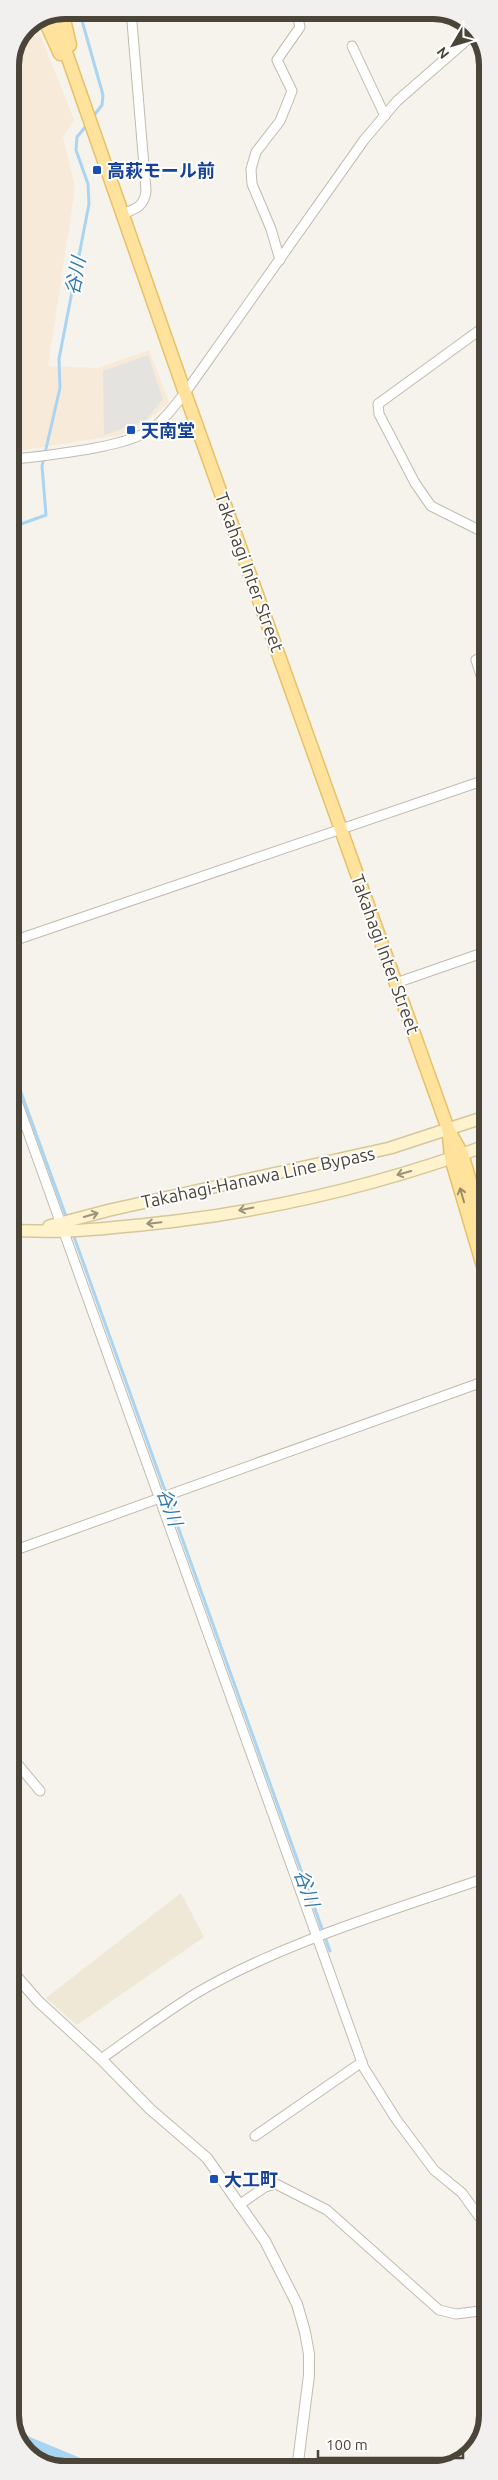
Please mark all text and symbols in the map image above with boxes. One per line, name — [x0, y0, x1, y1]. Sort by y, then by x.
north arrow — [428, 20, 478, 70]
text: N — [433, 44, 452, 62]
place label: 高萩モール前 — [107, 160, 215, 180]
marker: 高萩モール前 — [91, 164, 103, 176]
water label: 谷川 — [61, 253, 90, 297]
place label: 天南堂 — [141, 420, 195, 440]
marker: 天南堂 — [125, 424, 137, 436]
street label: Takahagi Inter Street — [212, 489, 288, 655]
street label: Takahagi Inter Street — [348, 871, 424, 1037]
street label: Takahagi-Hanawa Line Bypass — [139, 1142, 377, 1212]
one-way arrow — [397, 1168, 413, 1178]
one-way arrow — [456, 1188, 466, 1204]
one-way arrow — [239, 1205, 255, 1215]
one-way arrow — [82, 1210, 98, 1220]
one-way arrow — [146, 1218, 162, 1228]
water label: 谷川 — [153, 1485, 188, 1530]
water label: 谷川 — [290, 1866, 325, 1911]
place label: 大工町 — [224, 2169, 278, 2189]
marker: 大工町 — [208, 2173, 220, 2185]
scale bar — [318, 2428, 463, 2460]
text: 100 m — [326, 2436, 368, 2453]

